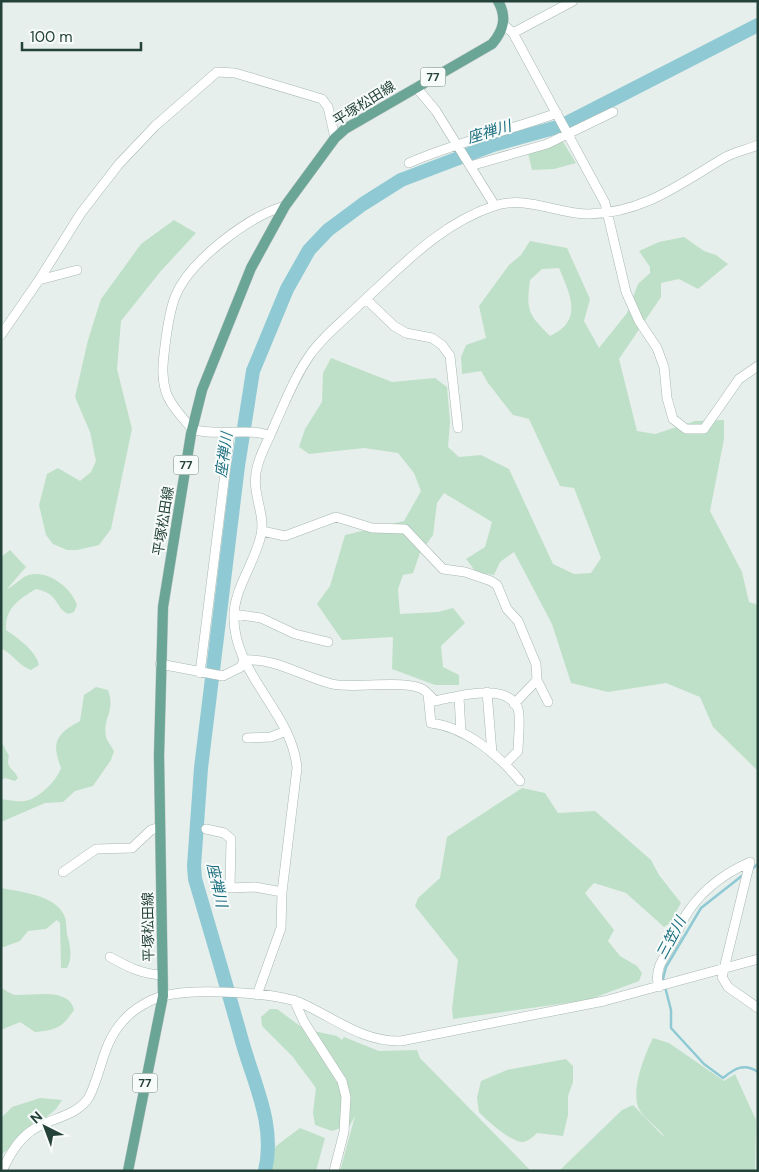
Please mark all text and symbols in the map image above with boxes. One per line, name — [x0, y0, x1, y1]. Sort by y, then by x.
scale bar — [22, 20, 141, 52]
text: 100 m — [30, 27, 73, 47]
road number: 77 — [420, 68, 446, 86]
street label: 平塚松田線 — [330, 77, 398, 129]
water label: 座禅川 — [465, 115, 515, 148]
water label: 座禅川 — [211, 429, 237, 479]
road number: 77 — [174, 456, 198, 474]
street label: 平塚松田線 — [149, 485, 177, 557]
water label: 座禅川 — [202, 861, 232, 911]
street label: 平塚松田線 — [138, 892, 158, 962]
water label: 三笠川 — [652, 912, 691, 963]
road number: 77 — [132, 1074, 158, 1092]
north arrow — [20, 1102, 70, 1152]
text: N — [26, 1107, 46, 1127]

